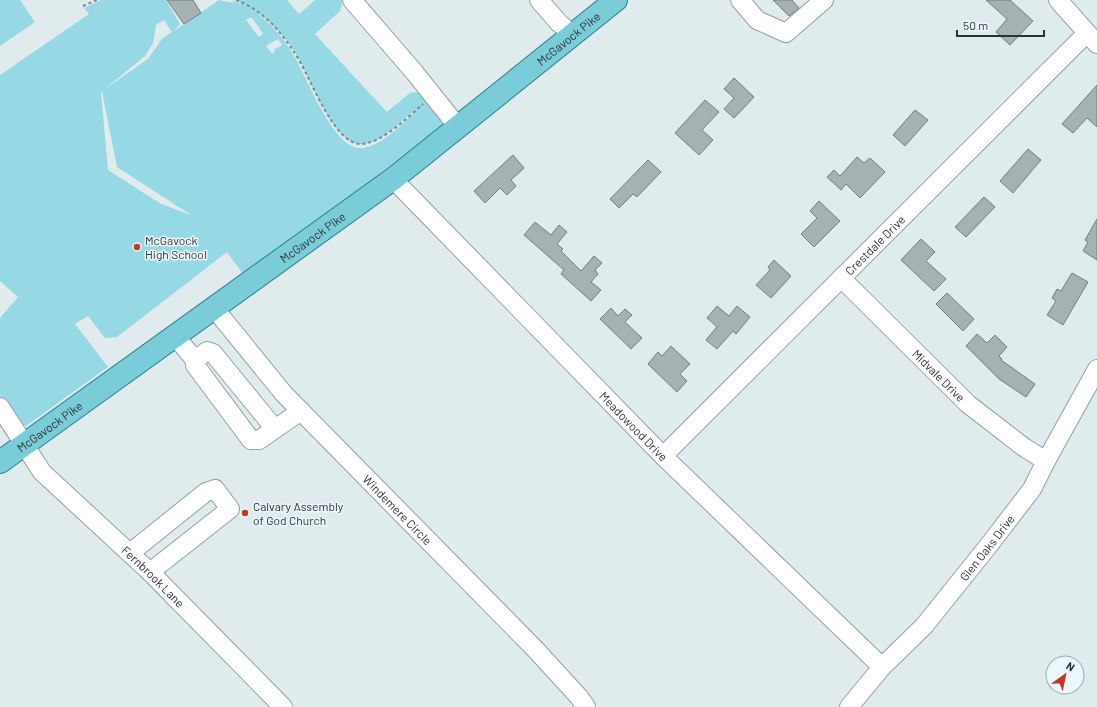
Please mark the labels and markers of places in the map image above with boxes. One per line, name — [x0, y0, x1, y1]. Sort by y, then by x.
place label: McGavock High School — [145, 233, 207, 261]
marker: McGavock High School — [132, 242, 142, 252]
place label: Calvary Assembly of God Church — [253, 499, 344, 527]
marker: Calvary Assembly of God Church — [240, 508, 250, 518]

